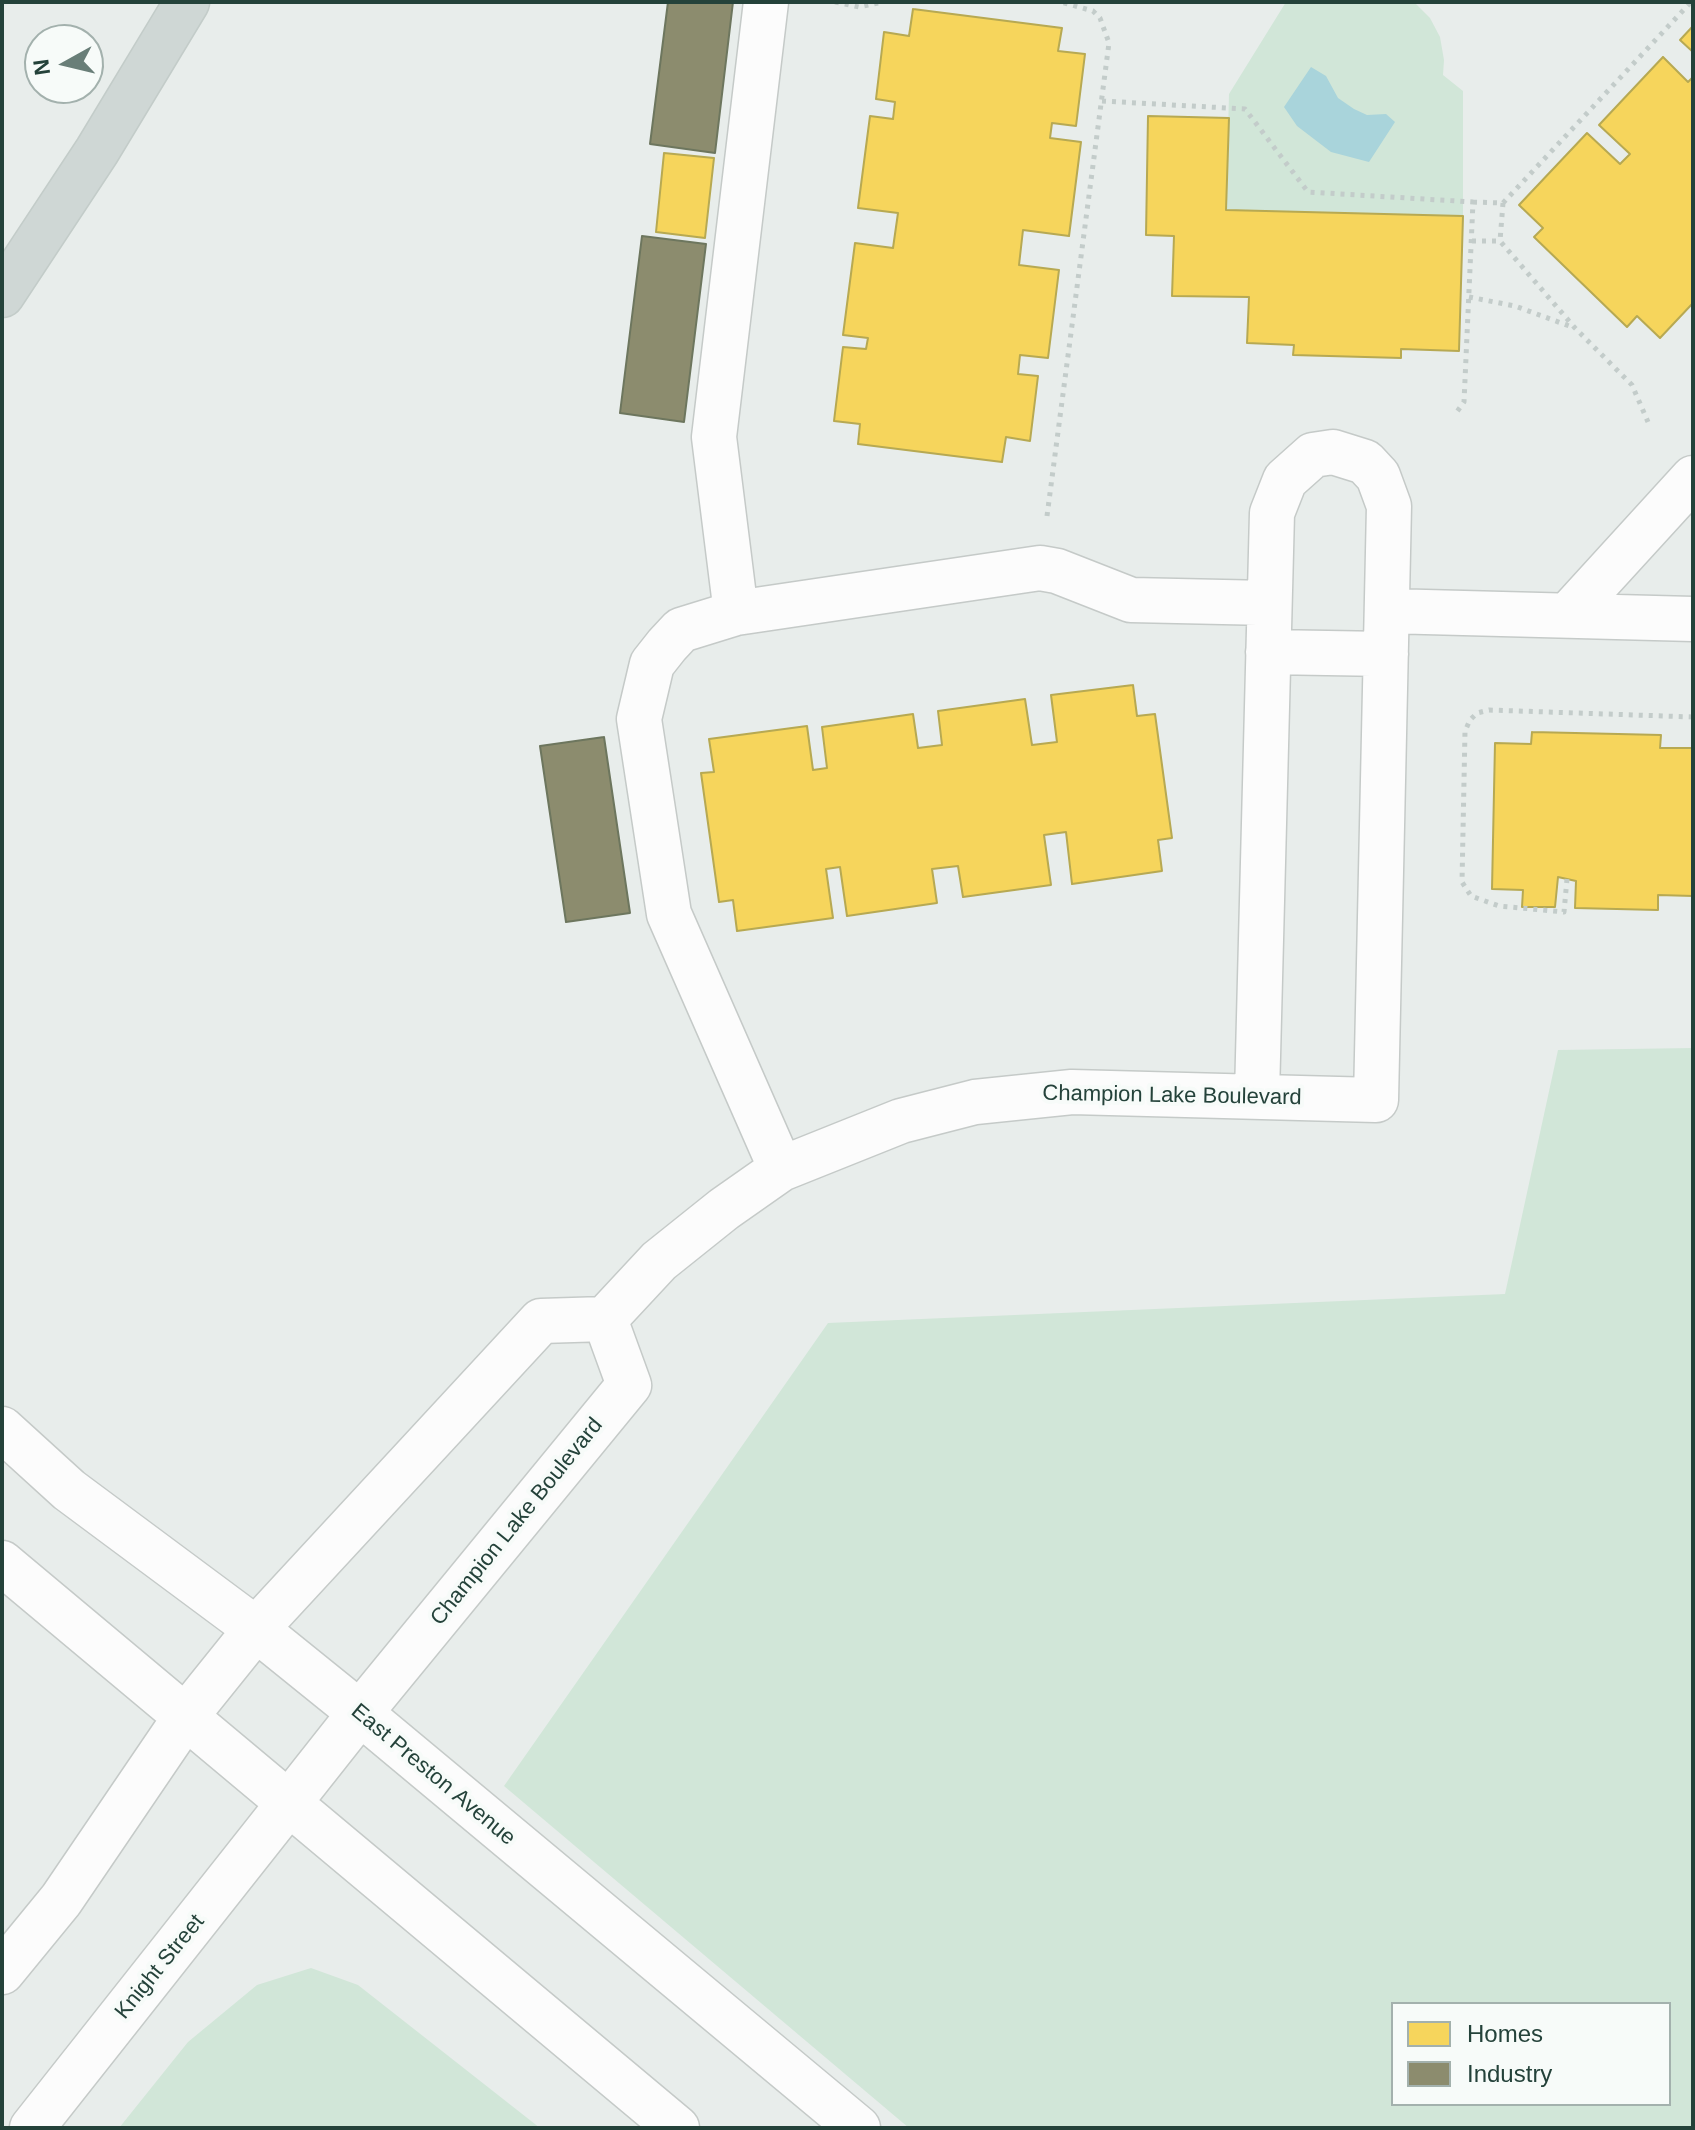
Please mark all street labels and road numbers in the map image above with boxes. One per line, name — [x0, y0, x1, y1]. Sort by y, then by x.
street label: Champion Lake Boulevard — [1042, 1081, 1302, 1111]
street label: Champion Lake Boulevard — [425, 1413, 609, 1631]
street label: East Preston Avenue — [346, 1699, 520, 1851]
street label: Knight Street — [110, 1909, 210, 2025]

